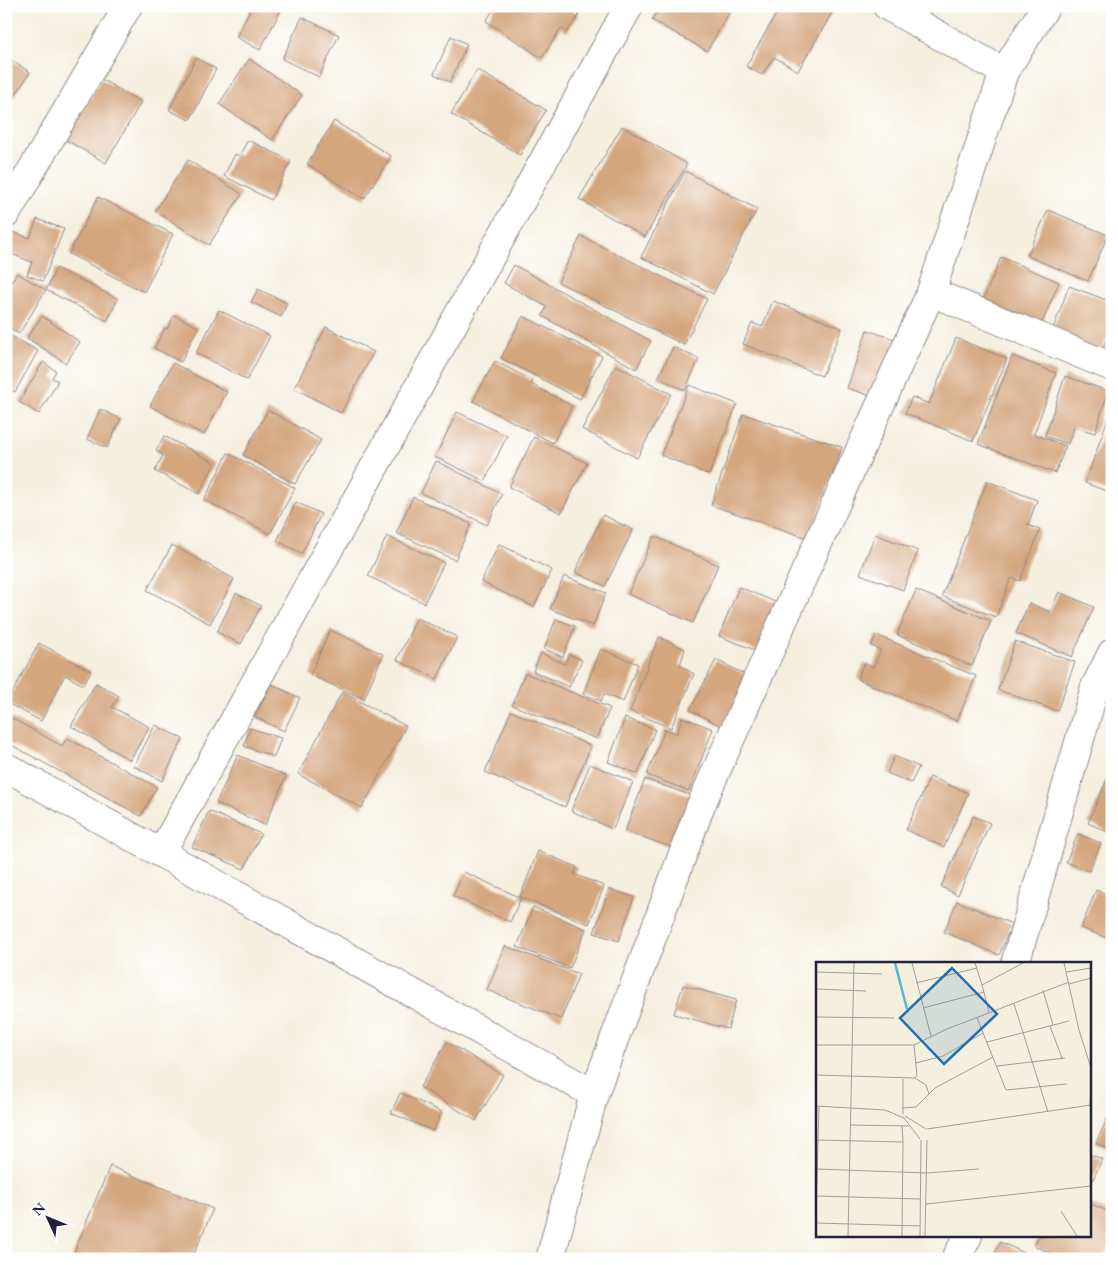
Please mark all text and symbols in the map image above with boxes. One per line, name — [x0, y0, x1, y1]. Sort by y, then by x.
inset map — [816, 962, 1090, 1238]
north arrow — [22, 1192, 72, 1242]
text: N — [28, 1198, 50, 1219]

